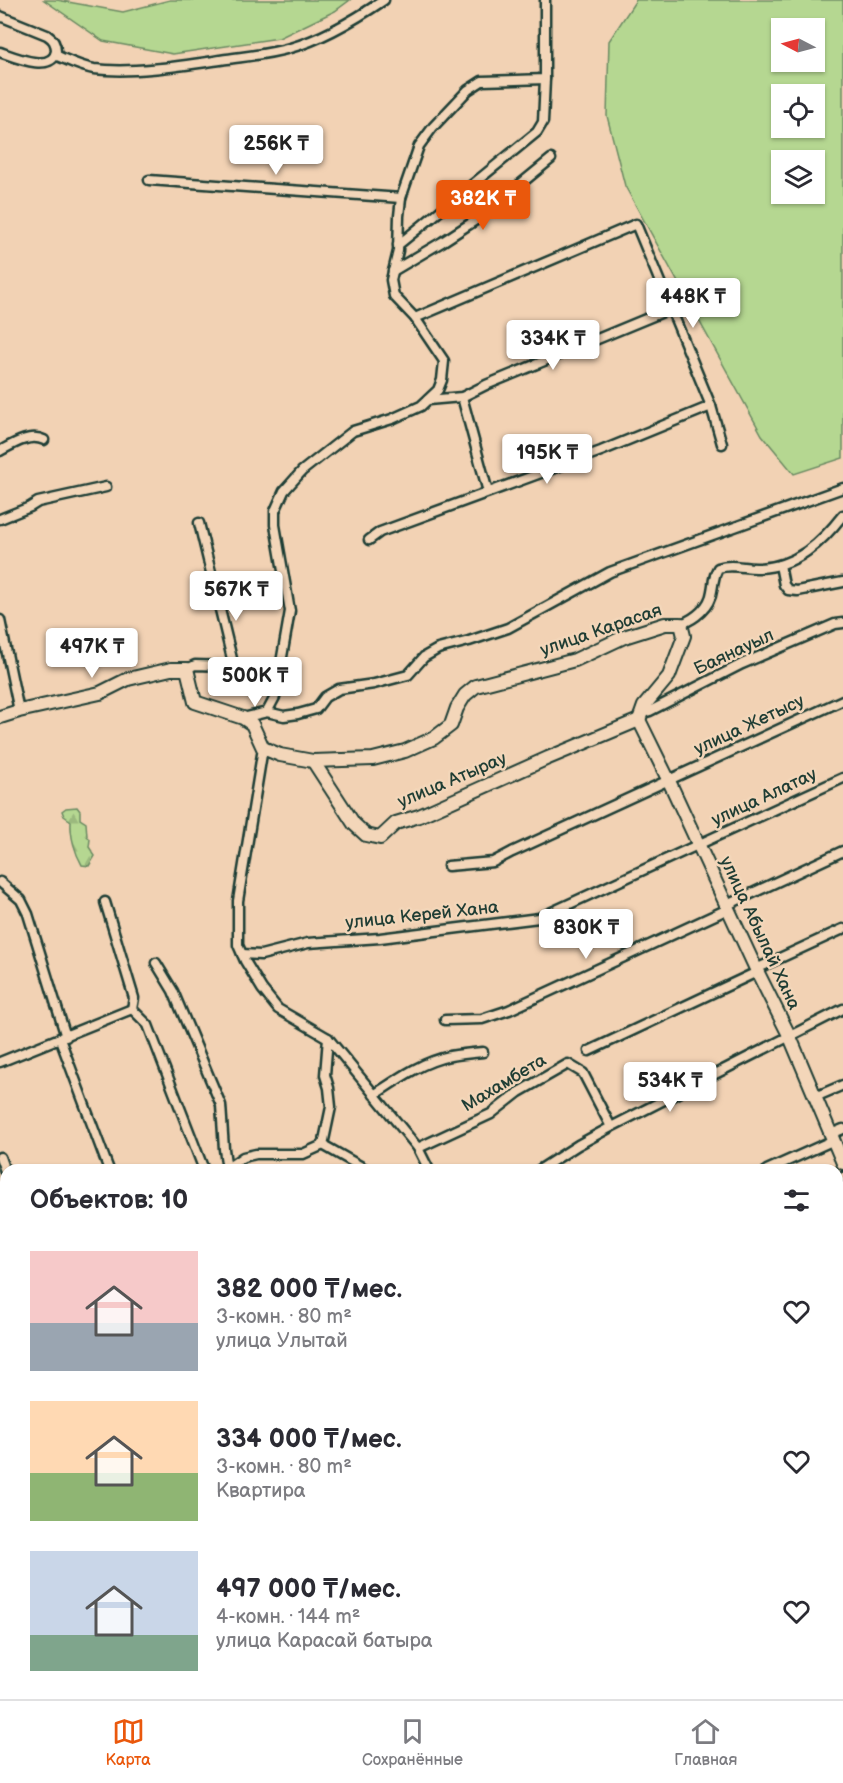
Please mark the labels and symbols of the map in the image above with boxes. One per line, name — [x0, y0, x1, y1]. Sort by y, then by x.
north arrow — [771, 18, 825, 72]
pin: 256K ₸ — [227, 125, 325, 176]
pin: 382K ₸ — [434, 180, 532, 231]
pin: 448K ₸ — [644, 278, 742, 329]
pin: 334K ₸ — [504, 320, 602, 371]
pin: 195K ₸ — [498, 434, 596, 485]
pin: 567K ₸ — [187, 571, 285, 622]
street label: улица Карасая — [537, 599, 665, 661]
street label: Баянауыл — [691, 624, 777, 680]
pin: 497K ₸ — [43, 628, 141, 679]
pin: 500K ₸ — [206, 657, 304, 708]
street label: улица Жетысу — [691, 690, 808, 760]
street label: улица Атырау — [395, 747, 510, 812]
street label: улица Алатау — [708, 763, 820, 830]
street label: улица Абылай Хана — [715, 853, 805, 1013]
street label: улица Керей Хана — [344, 896, 500, 933]
pin: 830K ₸ — [537, 909, 635, 960]
street label: Махамбета — [458, 1049, 550, 1116]
pin: 534K ₸ — [621, 1062, 719, 1113]

